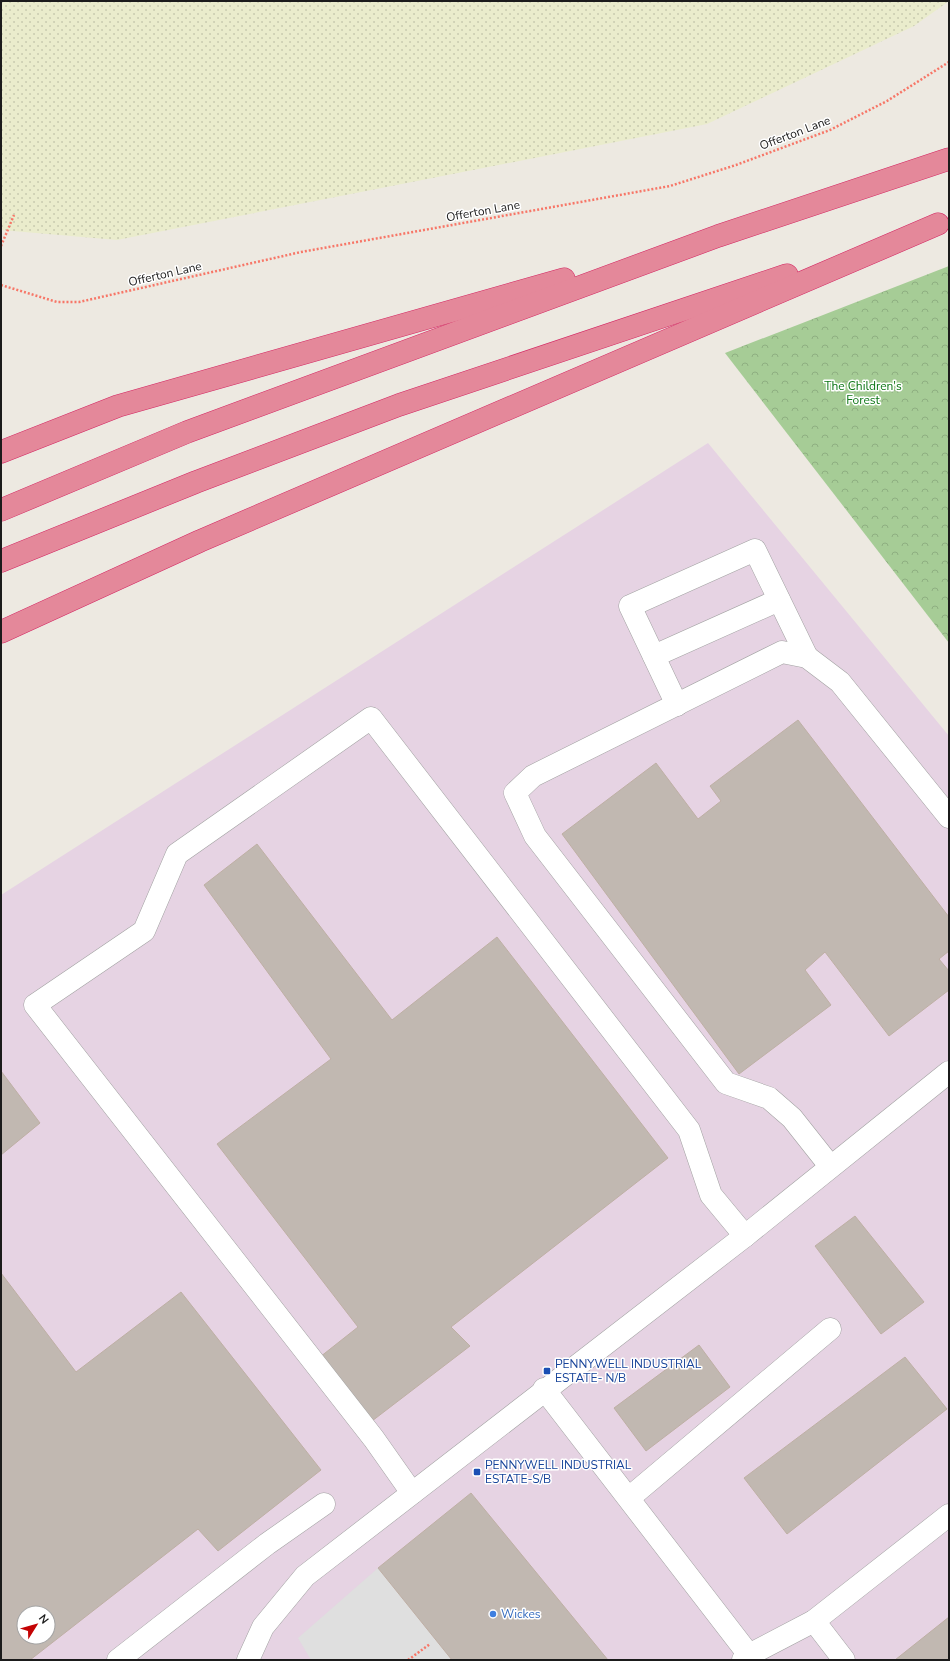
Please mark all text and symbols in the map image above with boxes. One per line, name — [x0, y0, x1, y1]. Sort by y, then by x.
street label: Offerton Lane — [757, 112, 833, 154]
street label: Offerton Lane — [445, 197, 521, 225]
street label: Offerton Lane — [127, 258, 203, 290]
park label: The Children's Forest — [824, 378, 902, 408]
place label: PENNYWELL INDUSTRIAL ESTATE- N/B — [555, 1356, 702, 1386]
marker: PENNYWELL INDUSTRIAL ESTATE- N/B — [542, 1366, 552, 1376]
place label: PENNYWELL INDUSTRIAL ESTATE-S/B — [485, 1457, 632, 1487]
marker: PENNYWELL INDUSTRIAL ESTATE-S/B — [472, 1467, 482, 1477]
north arrow — [16, 1605, 56, 1645]
place label: Wickes — [501, 1606, 541, 1622]
marker: Wickes — [488, 1609, 498, 1619]
text: N — [35, 1611, 52, 1627]

